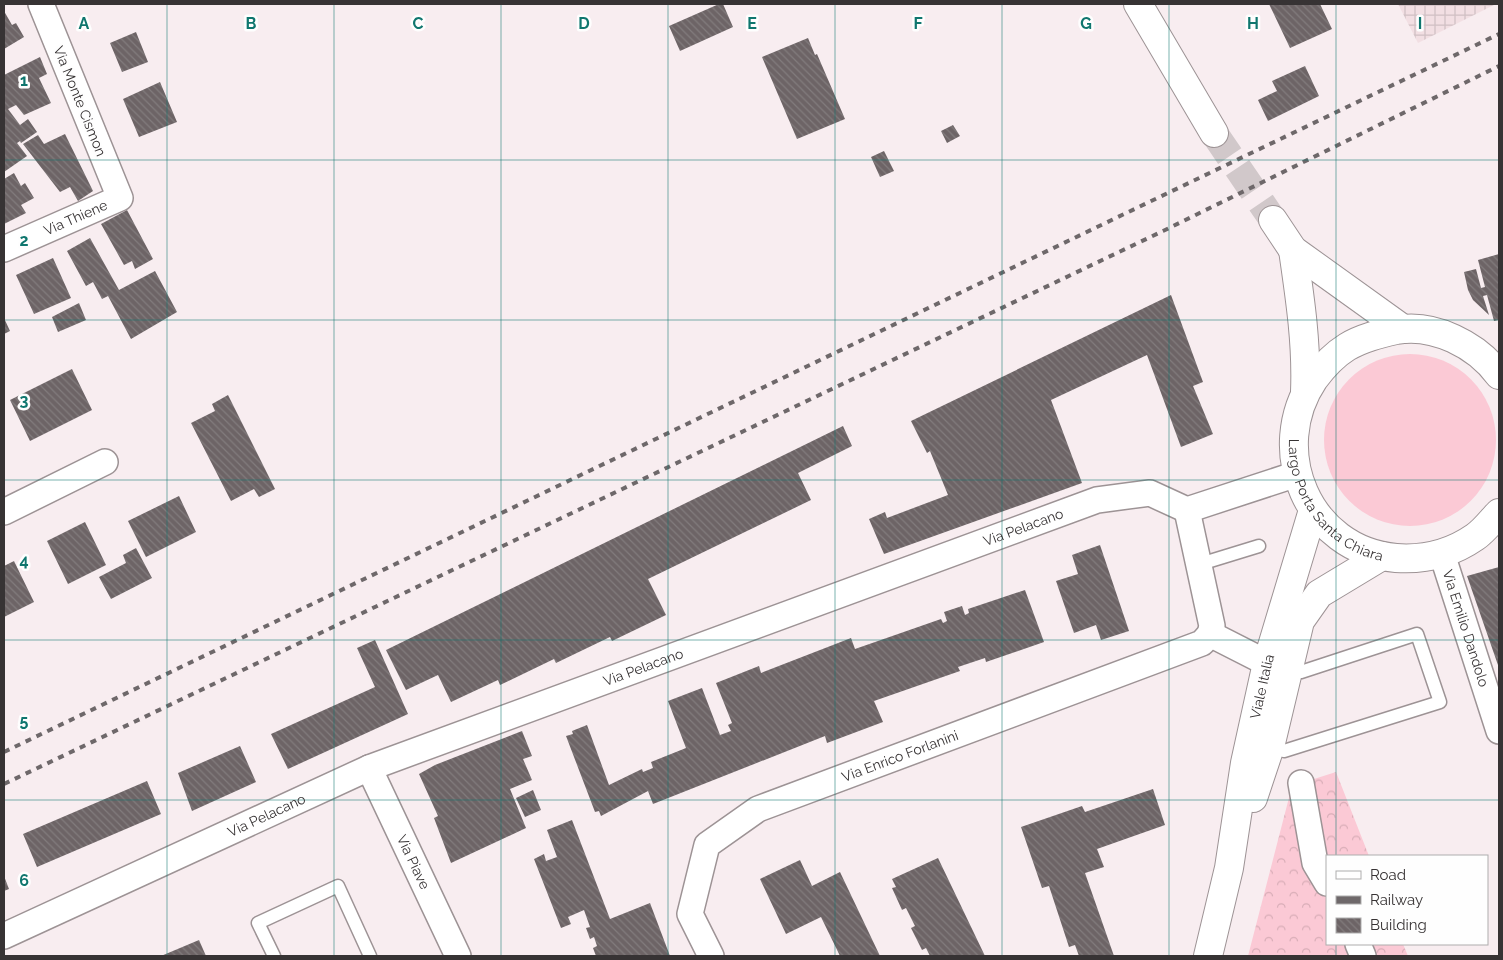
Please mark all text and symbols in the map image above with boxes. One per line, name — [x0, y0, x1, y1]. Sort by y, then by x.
text: A — [79, 14, 90, 33]
text: B — [246, 14, 257, 33]
text: C — [413, 14, 424, 33]
text: D — [578, 14, 590, 33]
text: E — [747, 14, 757, 33]
text: F — [913, 14, 923, 33]
text: G — [1080, 14, 1092, 33]
text: H — [1247, 14, 1259, 33]
text: I — [1418, 14, 1422, 33]
street label: Via Monte Cismon — [51, 44, 109, 158]
text: 1 — [20, 71, 28, 90]
street label: Via Thiene — [41, 197, 110, 239]
text: 2 — [19, 231, 29, 250]
text: 3 — [20, 391, 29, 410]
street label: Largo Porta Santa Chiara — [1286, 439, 1385, 564]
street label: Via Pelacano — [981, 505, 1065, 549]
text: 4 — [19, 551, 29, 570]
street label: Via Emilio Dandolo — [1440, 568, 1492, 689]
street label: Via Pelacano — [601, 645, 685, 689]
street label: Viale Italia — [1247, 652, 1277, 721]
text: 5 — [20, 711, 29, 730]
street label: Via Enrico Forlanini — [840, 727, 960, 785]
street label: Via Pelacano — [225, 790, 308, 840]
street label: Via Piave — [394, 832, 433, 892]
legend — [1326, 855, 1488, 945]
text: Road — [1370, 866, 1406, 884]
text: 6 — [19, 871, 29, 890]
text: Railway — [1370, 891, 1423, 909]
text: Building — [1370, 916, 1427, 934]

